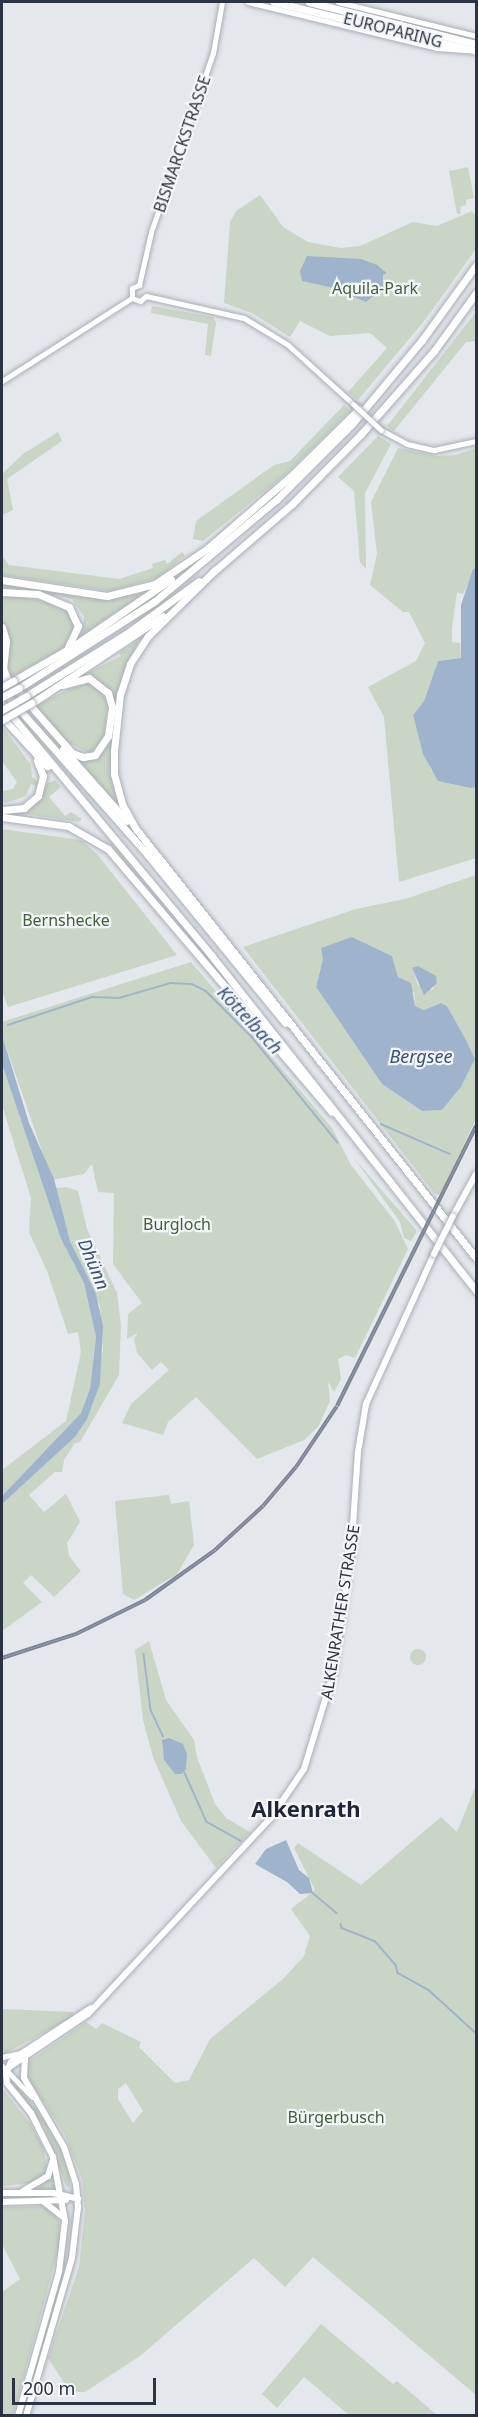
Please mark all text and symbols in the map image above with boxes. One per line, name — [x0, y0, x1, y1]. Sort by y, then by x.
street label: EUROPARING — [342, 8, 444, 52]
street label: BISMARCKSTRASSE — [150, 73, 214, 215]
park label: Aquila-Park — [332, 278, 418, 298]
park label: Bernshecke — [22, 910, 110, 930]
water label: Köttelbach — [213, 982, 287, 1058]
water label: Bergsee — [390, 1045, 452, 1067]
park label: Burgloch — [143, 1214, 211, 1234]
water label: Dhünn — [74, 1235, 114, 1293]
street label: ALKENRATHER STRASSE — [317, 1523, 363, 1701]
district label: Alkenrath — [251, 1796, 361, 1822]
park label: Bürgerbusch — [287, 2107, 385, 2127]
scale bar — [15, 2366, 159, 2404]
text: 200 m — [23, 2376, 75, 2400]

